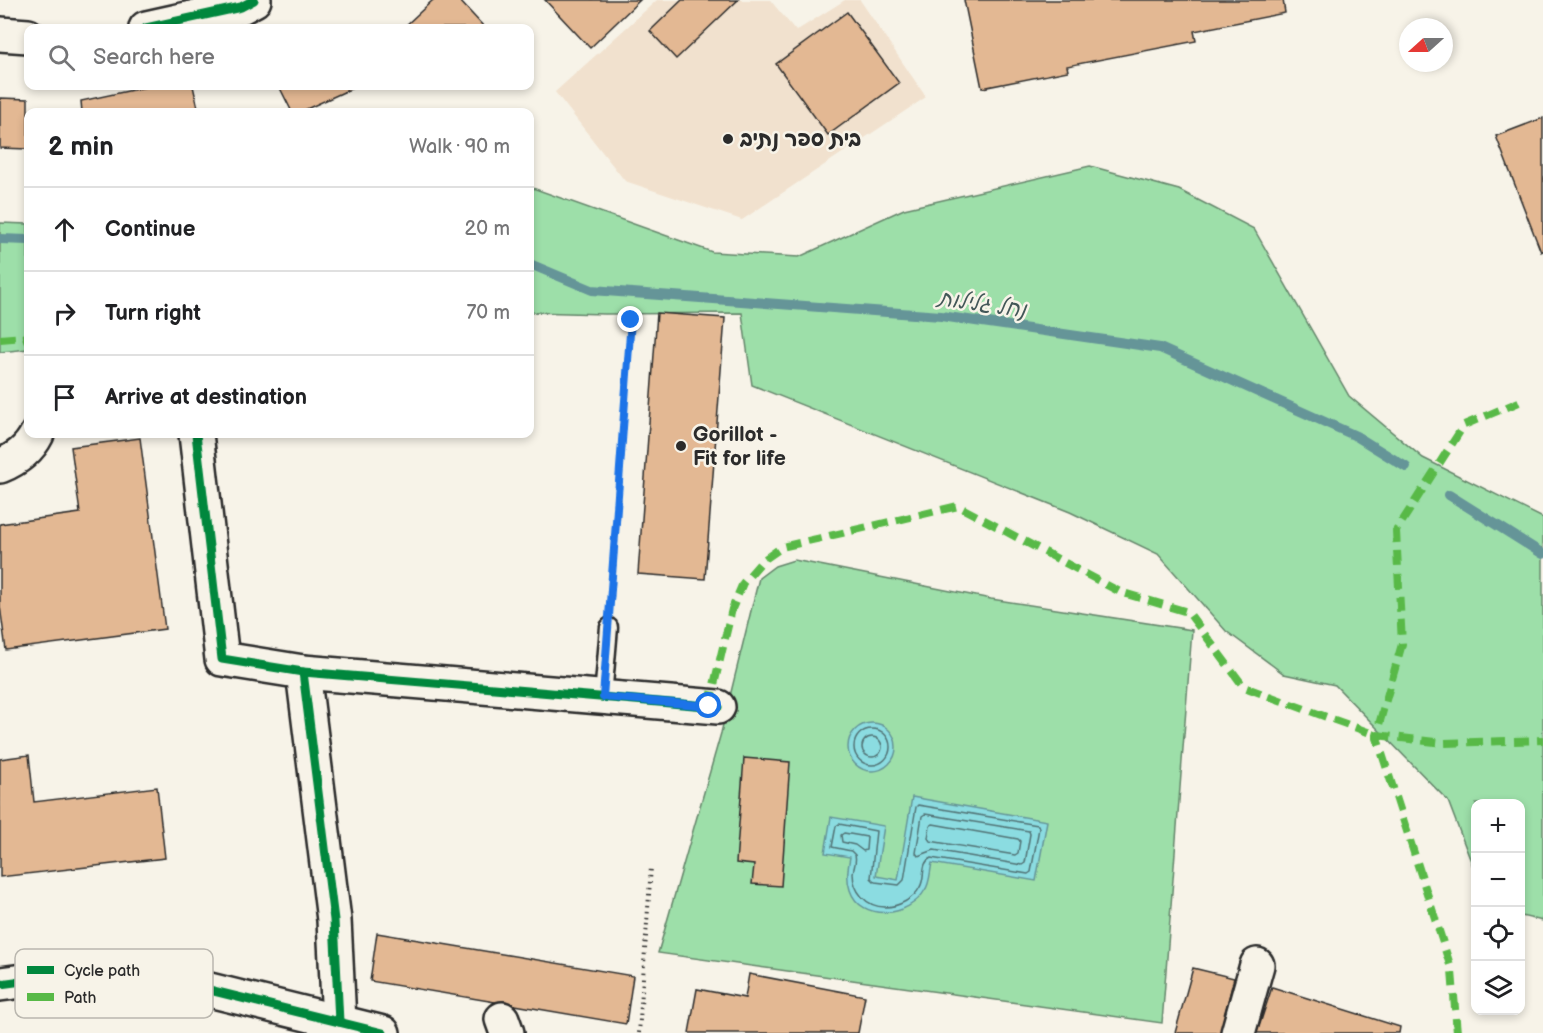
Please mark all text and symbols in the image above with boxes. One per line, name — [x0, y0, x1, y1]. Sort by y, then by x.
north arrow — [1399, 18, 1453, 72]
search box — [24, 24, 534, 90]
icon: search — [45, 41, 78, 74]
text: Search here — [93, 44, 215, 71]
place label: בית ספר נתיב — [739, 127, 861, 152]
text: 2 min — [48, 132, 114, 163]
marker: בית ספר נתיב — [721, 132, 735, 146]
text: Walk · 90 m — [409, 135, 510, 159]
icon: ahead — [48, 213, 81, 246]
text: Continue — [105, 216, 195, 243]
text: 20 m — [465, 217, 510, 241]
water label: נחל גלילות — [934, 285, 1029, 324]
icon: right — [48, 297, 81, 330]
text: Turn right — [105, 300, 201, 327]
text: 70 m — [466, 301, 510, 325]
route end — [617, 306, 643, 332]
icon: arrive — [48, 381, 81, 414]
text: Arrive at destination — [105, 384, 307, 411]
place label: Gorillot - Fit for life — [693, 422, 786, 471]
marker: Gorillot - Fit for life — [674, 439, 688, 453]
route start — [695, 692, 721, 718]
map controls — [1471, 799, 1525, 1015]
button: + — [1471, 799, 1525, 853]
button: − — [1471, 853, 1525, 907]
button: locate — [1471, 907, 1525, 961]
legend — [15, 949, 213, 1018]
button: layers — [1471, 961, 1525, 1015]
text: Cycle path — [64, 962, 140, 981]
text: Path — [64, 989, 96, 1008]

